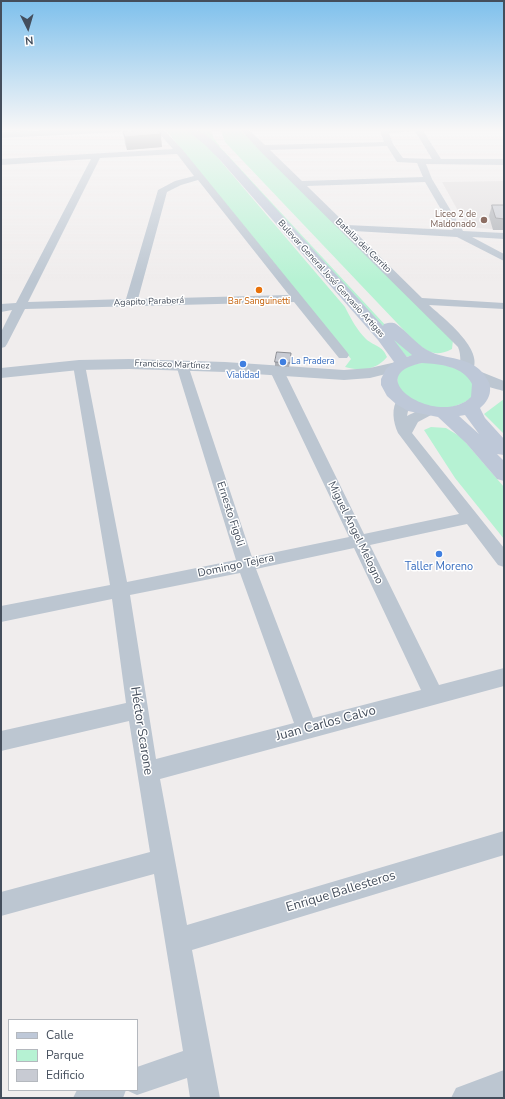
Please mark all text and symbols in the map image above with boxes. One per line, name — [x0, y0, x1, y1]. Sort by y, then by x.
north arrow — [8, 8, 48, 48]
text: N — [24, 33, 34, 48]
place label: Liceo 2 de Maldonado — [431, 210, 476, 231]
marker: Liceo 2 de Maldonado — [479, 215, 489, 225]
street label: Batalla del Cerrito — [333, 217, 393, 275]
street label: Bulevar General José Gervasio Artigas — [275, 218, 387, 340]
marker: Bar Sanguinetti — [254, 285, 264, 295]
street label: Agapito Paraberá — [114, 295, 184, 309]
place label: Bar Sanguinetti — [228, 297, 290, 307]
marker: La Pradera — [278, 357, 288, 367]
place label: La Pradera — [291, 357, 335, 367]
street label: Francisco Martínez — [134, 358, 210, 372]
marker: Vialidad — [238, 359, 248, 369]
place label: Vialidad — [226, 371, 260, 381]
street label: Ernesto Figoli — [213, 480, 247, 548]
street label: Miguel Ángel Melogno — [324, 480, 386, 586]
marker: Taller Moreno — [434, 549, 444, 559]
street label: Domingo Tejera — [197, 551, 275, 581]
place label: Taller Moreno — [405, 560, 473, 574]
street label: Héctor Scarone — [126, 686, 156, 776]
street label: Juan Carlos Calvo — [274, 703, 378, 745]
street label: Enrique Ballesteros — [284, 868, 398, 916]
legend — [8, 1019, 138, 1091]
text: Calle — [46, 1027, 74, 1043]
text: Parque — [46, 1047, 84, 1063]
text: Edificio — [46, 1067, 84, 1083]

